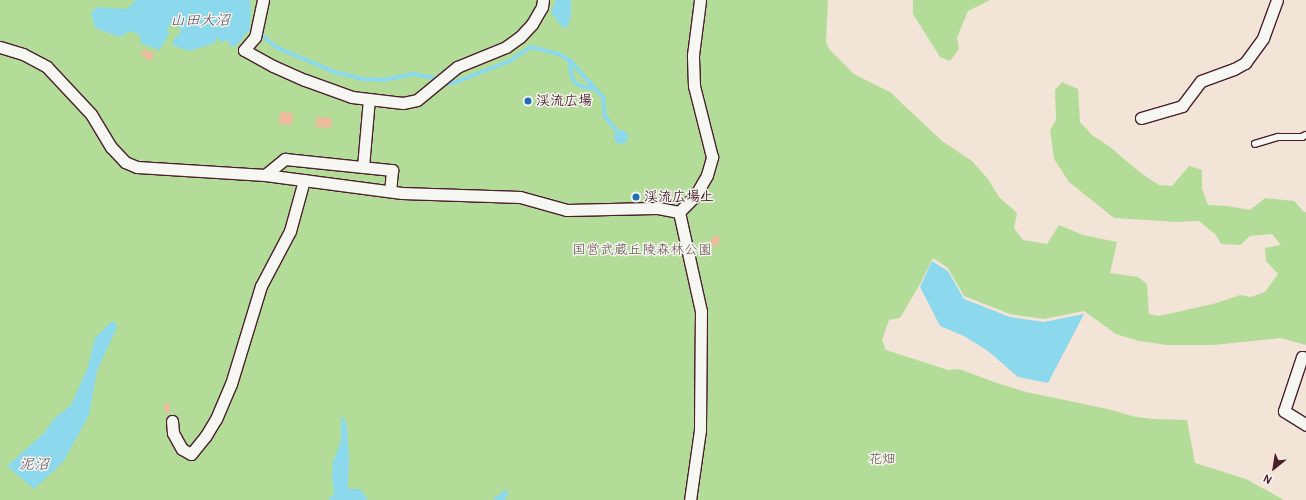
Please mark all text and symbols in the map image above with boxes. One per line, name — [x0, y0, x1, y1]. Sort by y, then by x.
water label: 山田大沼 — [170, 12, 230, 30]
place label: 渓流広場 — [536, 93, 592, 109]
marker: 渓流広場 — [523, 96, 533, 106]
place label: 渓流広場上 — [644, 189, 714, 205]
marker: 渓流広場上 — [631, 192, 641, 202]
park label: 国営武蔵丘陵森林公園 — [572, 242, 712, 258]
north arrow — [1254, 448, 1294, 488]
park label: 花畑 — [868, 451, 896, 467]
water label: 泥沼 — [19, 456, 49, 474]
text: N — [1261, 471, 1274, 486]

